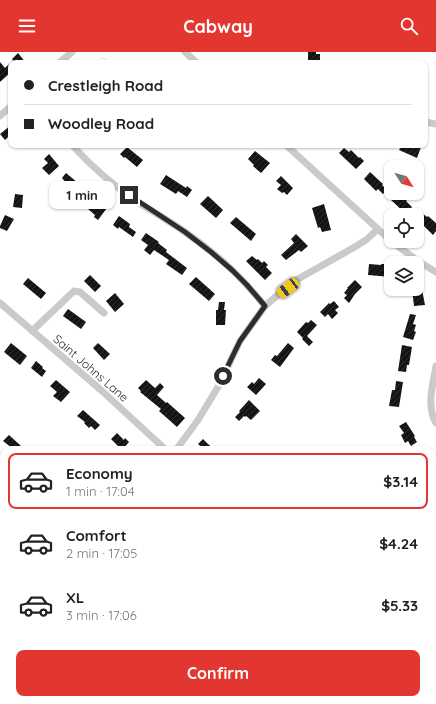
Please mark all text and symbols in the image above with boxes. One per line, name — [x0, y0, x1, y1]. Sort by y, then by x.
icon: menu — [16, 15, 38, 37]
text: Cabway — [183, 15, 253, 38]
icon: search — [398, 15, 420, 37]
text: Crestleigh Road — [48, 76, 163, 95]
text: Woodley Road — [48, 114, 154, 133]
north arrow — [384, 160, 424, 200]
map controls — [384, 160, 424, 296]
callout: 1 min — [49, 181, 115, 209]
route end — [120, 186, 138, 204]
text: 1 min — [66, 187, 98, 203]
button: locate — [384, 208, 424, 248]
button: layers — [384, 256, 424, 296]
car — [275, 276, 301, 300]
street label: Saint Johns Lane — [50, 331, 132, 405]
route start — [214, 367, 232, 385]
icon: car — [18, 463, 54, 499]
text: Economy — [66, 464, 133, 483]
text: $3.14 — [383, 472, 418, 491]
text: 1 min · 17:04 — [66, 483, 135, 499]
icon: car — [18, 525, 54, 561]
text: Comfort — [66, 526, 127, 545]
text: $4.24 — [379, 534, 418, 553]
text: 2 min · 17:05 — [66, 545, 137, 561]
icon: car — [18, 587, 54, 623]
text: XL — [66, 588, 84, 607]
text: $5.33 — [381, 596, 418, 615]
text: 3 min · 17:06 — [66, 607, 137, 623]
button: Confirm — [16, 650, 420, 696]

